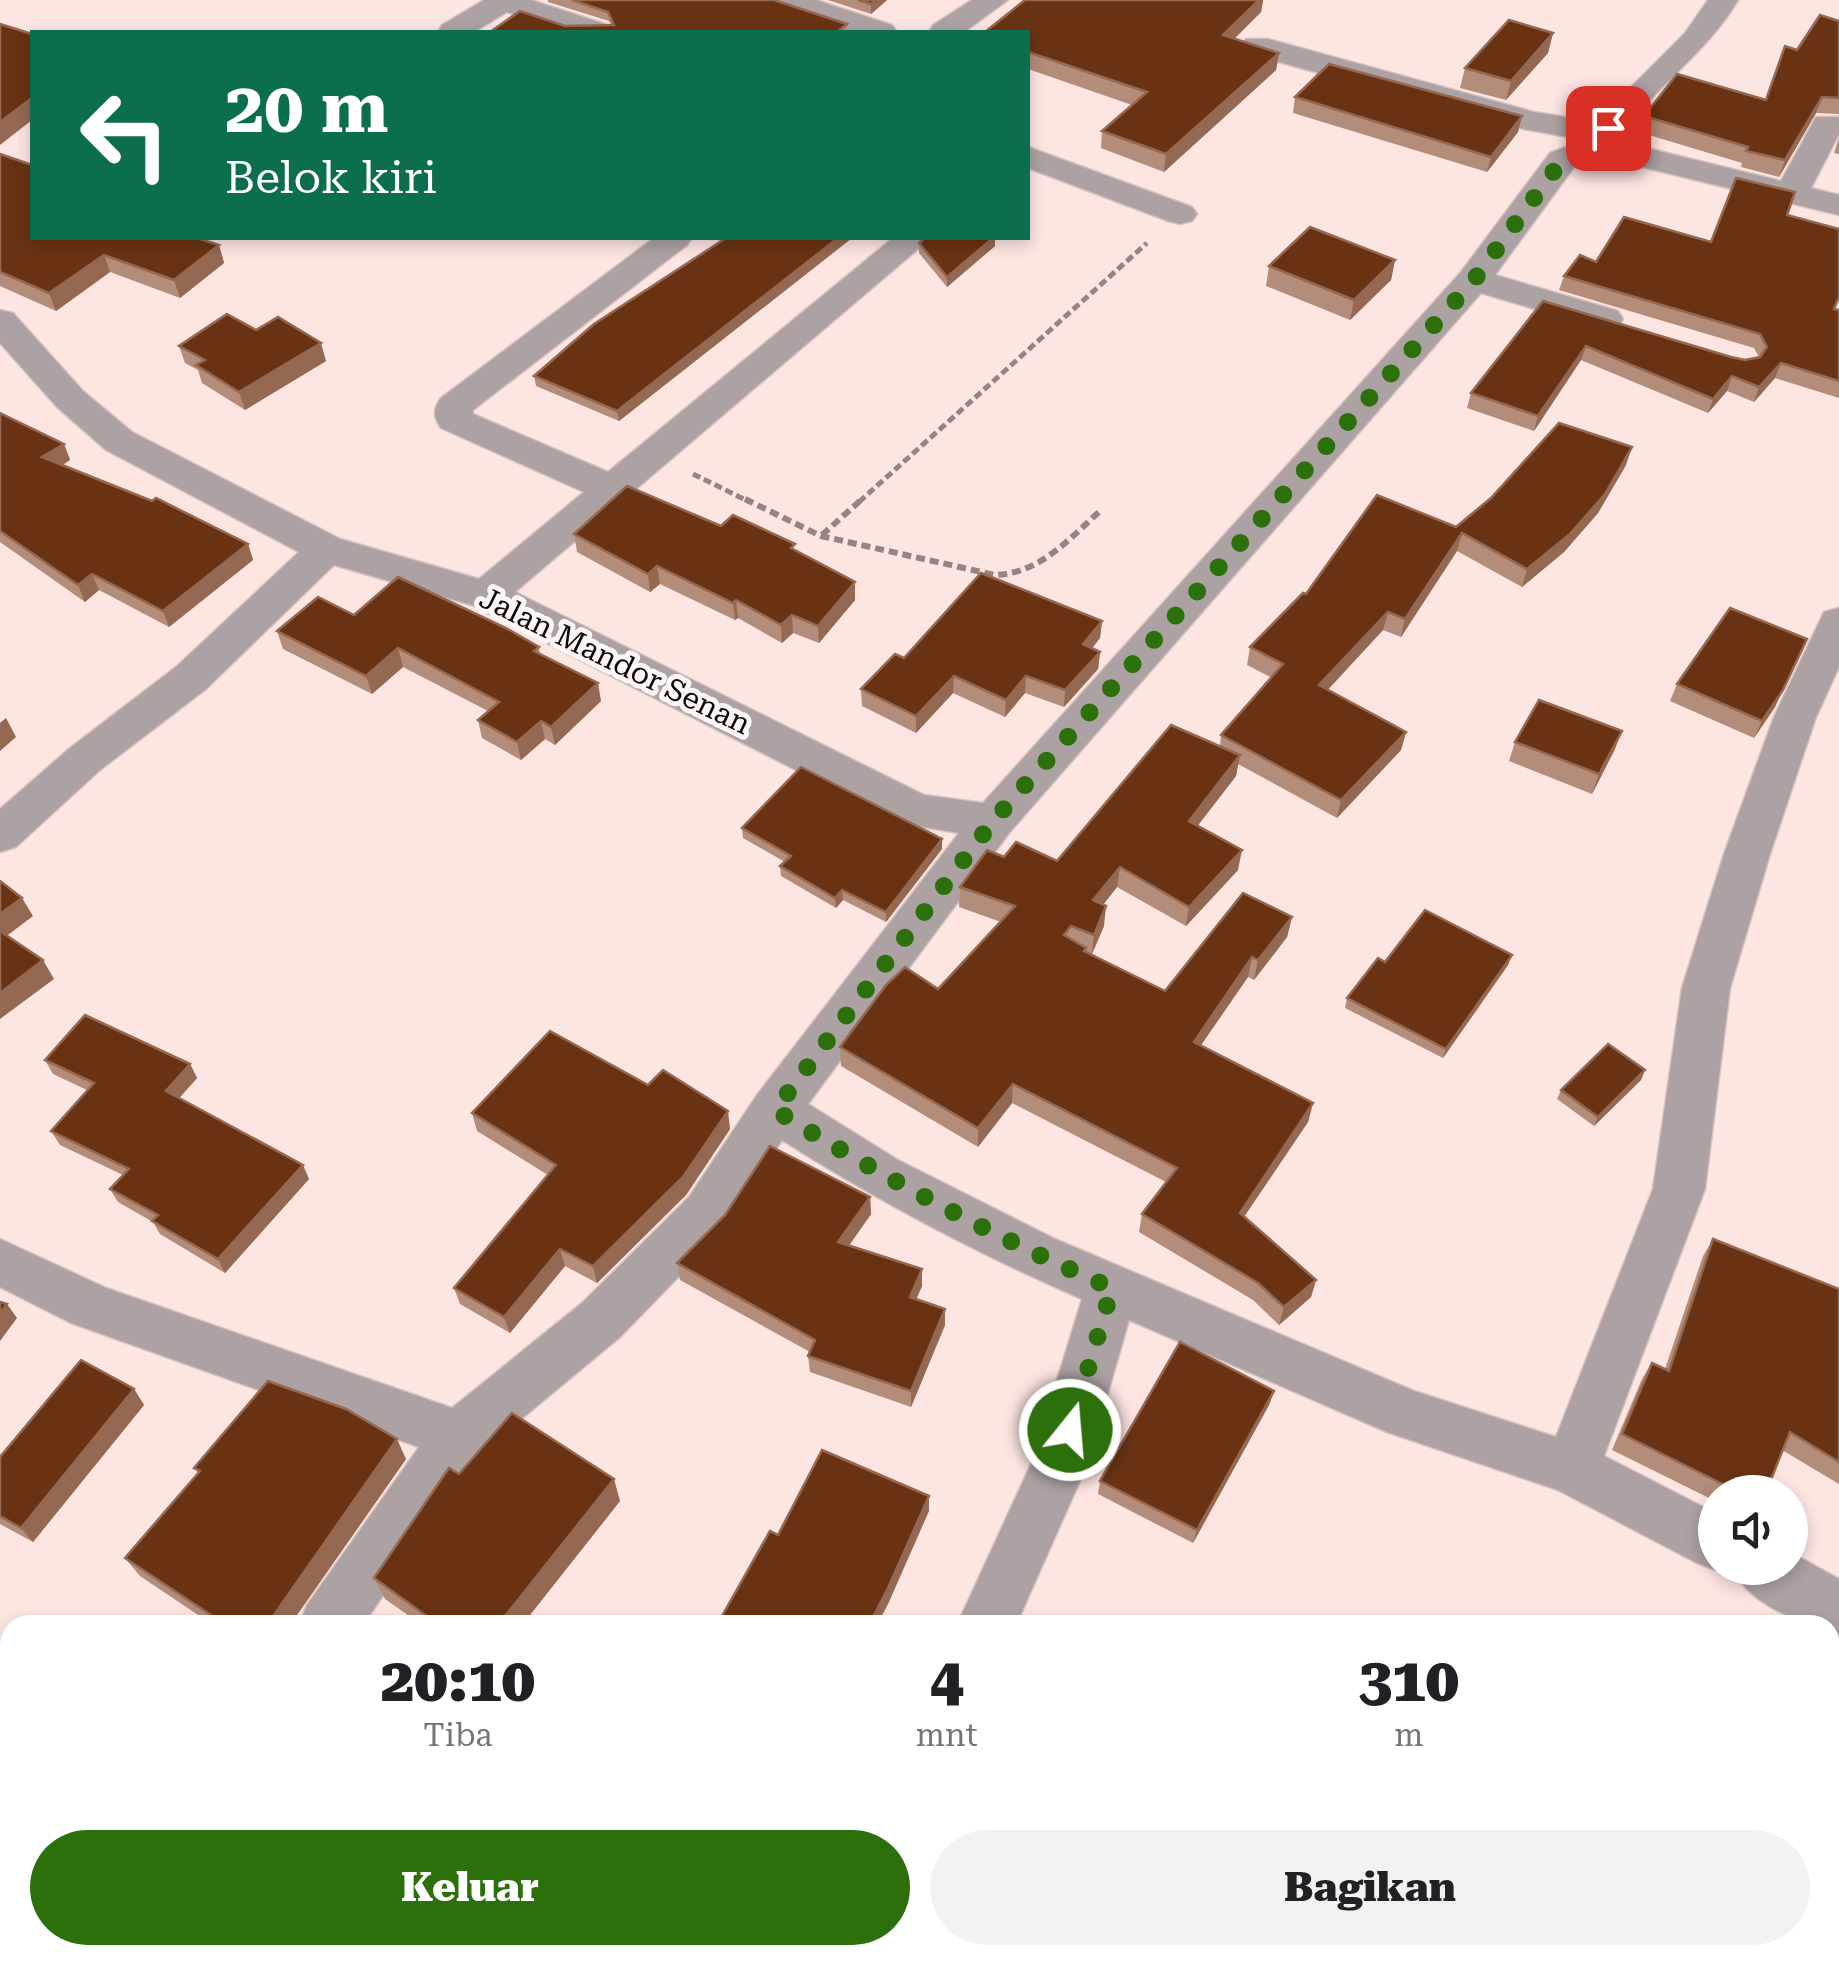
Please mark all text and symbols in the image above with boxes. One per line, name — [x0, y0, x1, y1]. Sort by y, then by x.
text: 20 m — [225, 67, 389, 149]
icon: left — [60, 70, 190, 200]
pin — [1566, 86, 1651, 171]
icon: arrive — [1581, 101, 1636, 156]
text: Belok kiri — [225, 151, 437, 204]
street label: Jalan Mandor Senan — [474, 580, 756, 741]
position arrow — [1018, 1378, 1122, 1482]
map controls — [1698, 1475, 1808, 1585]
button: sound — [1698, 1475, 1808, 1585]
text: 20:10 — [381, 1645, 535, 1716]
text: 4 — [930, 1645, 964, 1716]
text: 310 — [1358, 1645, 1459, 1716]
text: Tiba — [423, 1716, 493, 1754]
text: mnt — [916, 1716, 978, 1754]
text: m — [1394, 1716, 1423, 1754]
button: Keluar — [30, 1830, 910, 1945]
button: Bagikan — [930, 1830, 1810, 1945]

